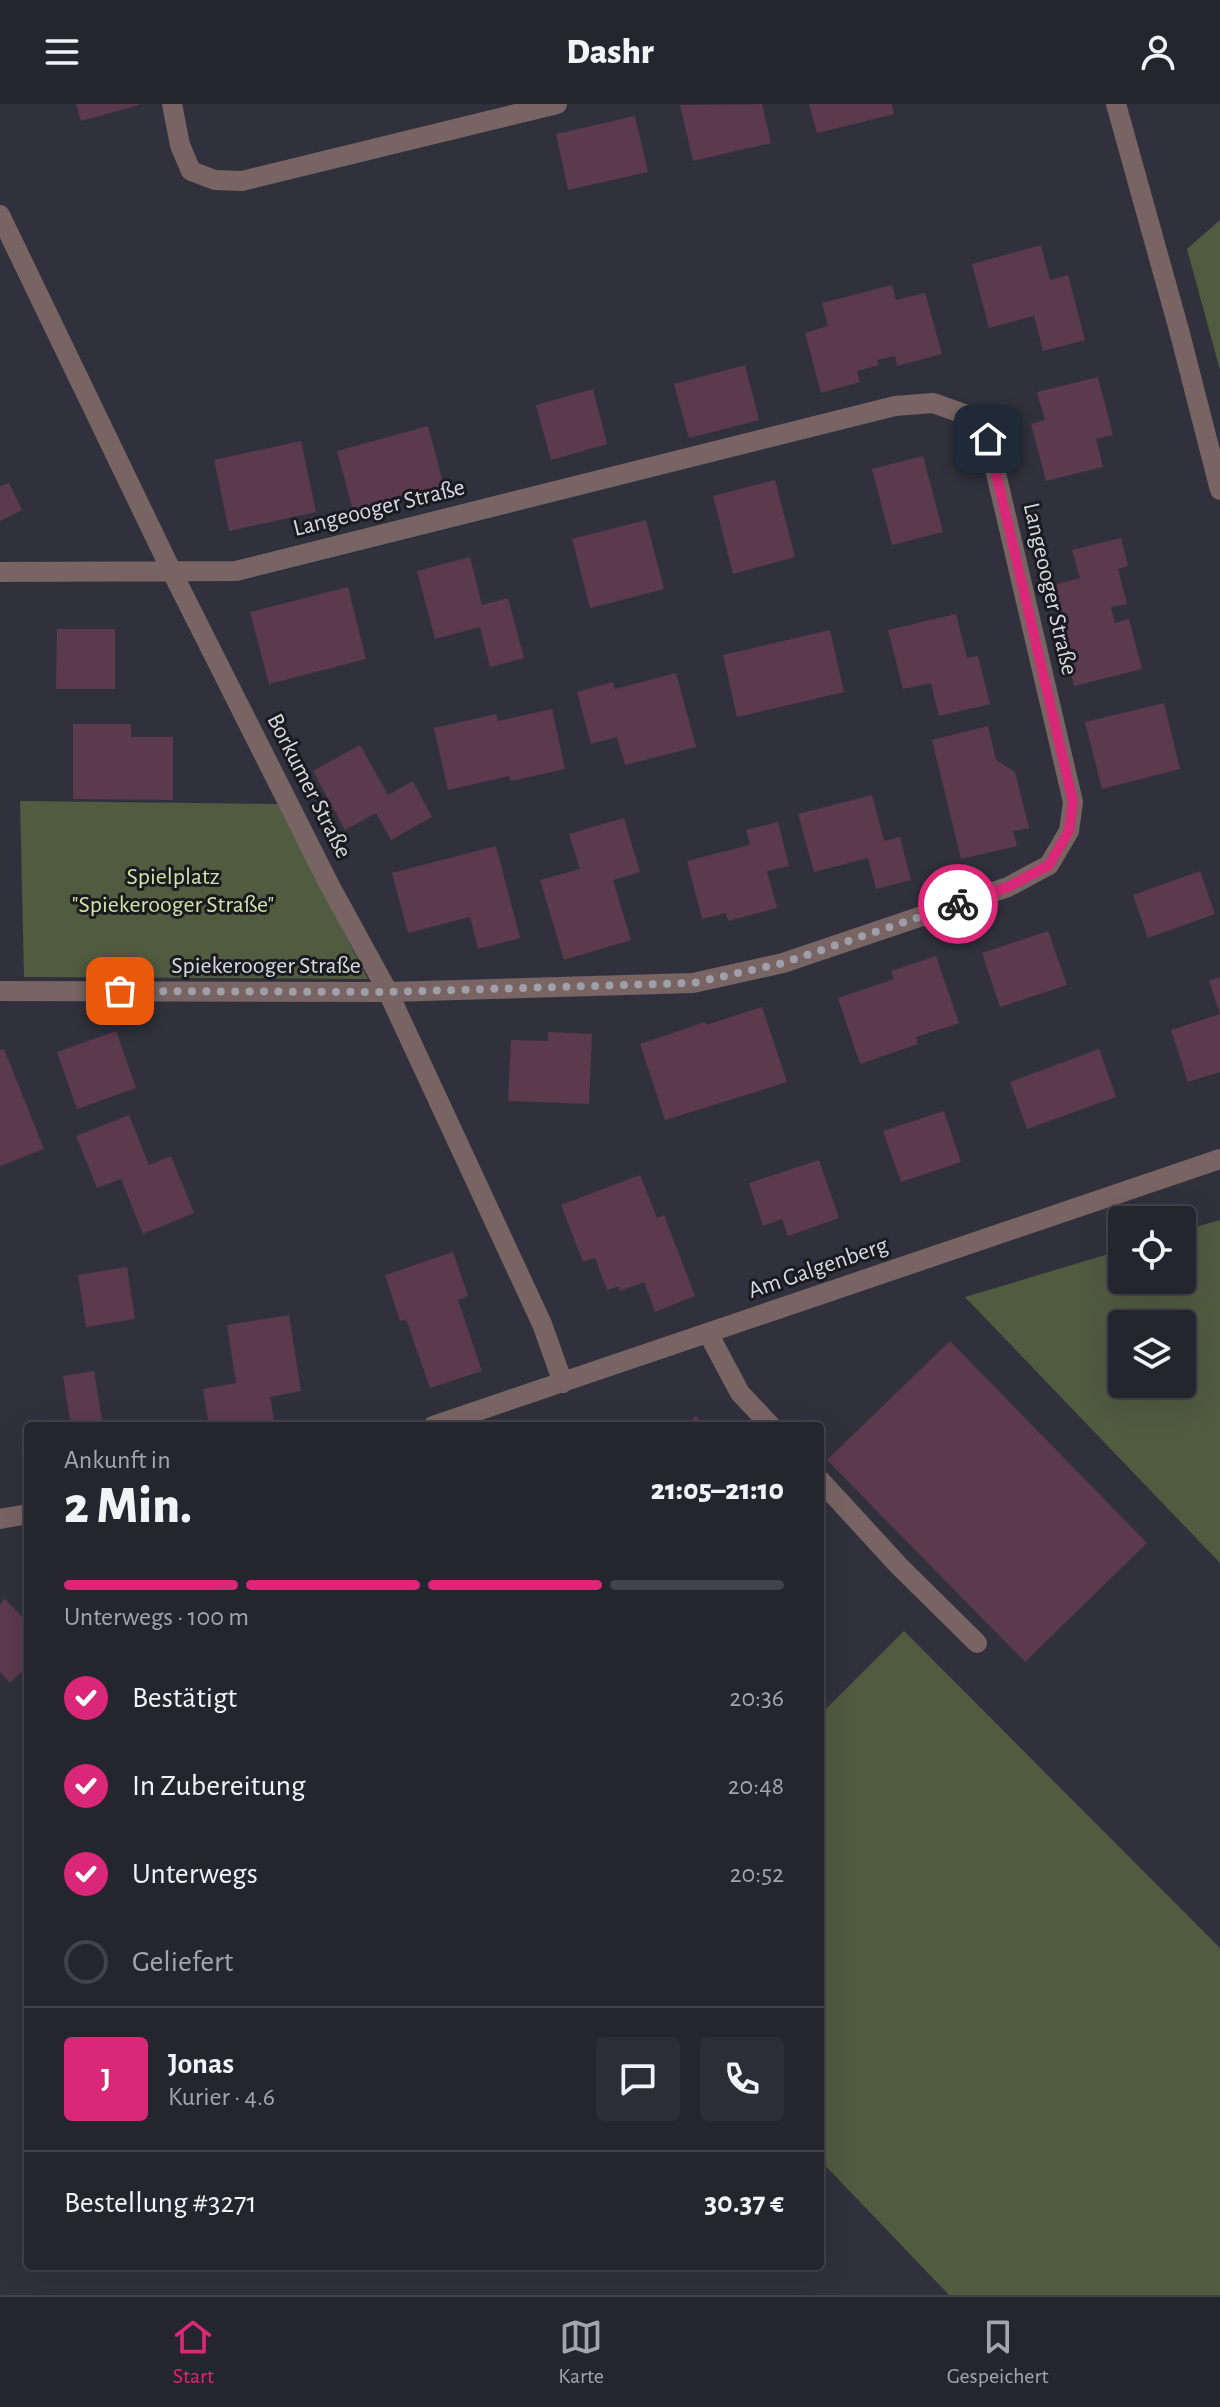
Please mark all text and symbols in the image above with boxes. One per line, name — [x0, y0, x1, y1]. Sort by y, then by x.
icon: menu — [40, 30, 84, 74]
icon: person — [1136, 30, 1180, 74]
text: Dashr — [566, 34, 654, 70]
pin — [954, 405, 1022, 473]
icon: home — [966, 417, 1010, 461]
street label: Langeooger Straße — [291, 475, 467, 541]
street label: Langeooger Straße — [1019, 501, 1081, 677]
street label: Borkumer Straße — [262, 710, 356, 862]
courier — [918, 864, 998, 944]
park label: Spielplatz "Spiekerooger Straße" — [72, 865, 274, 917]
icon: bike — [936, 882, 980, 926]
street label: Spiekerooger Straße — [171, 954, 361, 978]
pin — [86, 957, 154, 1025]
icon: bag — [98, 969, 142, 1013]
map controls — [1108, 1206, 1196, 1398]
button: locate — [1108, 1206, 1196, 1294]
street label: Am Galgenberg — [745, 1233, 891, 1303]
button: layers — [1108, 1310, 1196, 1398]
text: Ankunft in — [64, 1447, 171, 1473]
text: 21:05–21:10 — [651, 1475, 784, 1505]
text: 2 Min. — [64, 1480, 192, 1532]
text: Unterwegs · 100 m — [64, 1604, 249, 1630]
icon: check — [64, 1676, 108, 1720]
text: Bestätigt — [132, 1683, 237, 1713]
text: 20:36 — [730, 1685, 784, 1711]
icon: check — [64, 1764, 108, 1808]
text: In Zubereitung — [132, 1771, 306, 1801]
text: 20:48 — [728, 1773, 784, 1799]
icon: check — [64, 1852, 108, 1896]
text: Unterwegs — [132, 1859, 258, 1889]
text: 20:52 — [730, 1861, 784, 1887]
text: Geliefert — [132, 1947, 233, 1977]
button: chat — [596, 2037, 680, 2121]
button: phone — [700, 2037, 784, 2121]
text: Jonas — [168, 2049, 234, 2079]
text: J — [101, 2064, 111, 2094]
text: Kurier · 4.6 — [168, 2084, 275, 2110]
text: Bestellung #3271 — [64, 2188, 257, 2218]
text: 30.37 € — [704, 2188, 784, 2218]
tab: Start — [171, 2315, 215, 2389]
tab: Karte — [558, 2315, 604, 2389]
tab: Gespeichert — [947, 2315, 1049, 2389]

